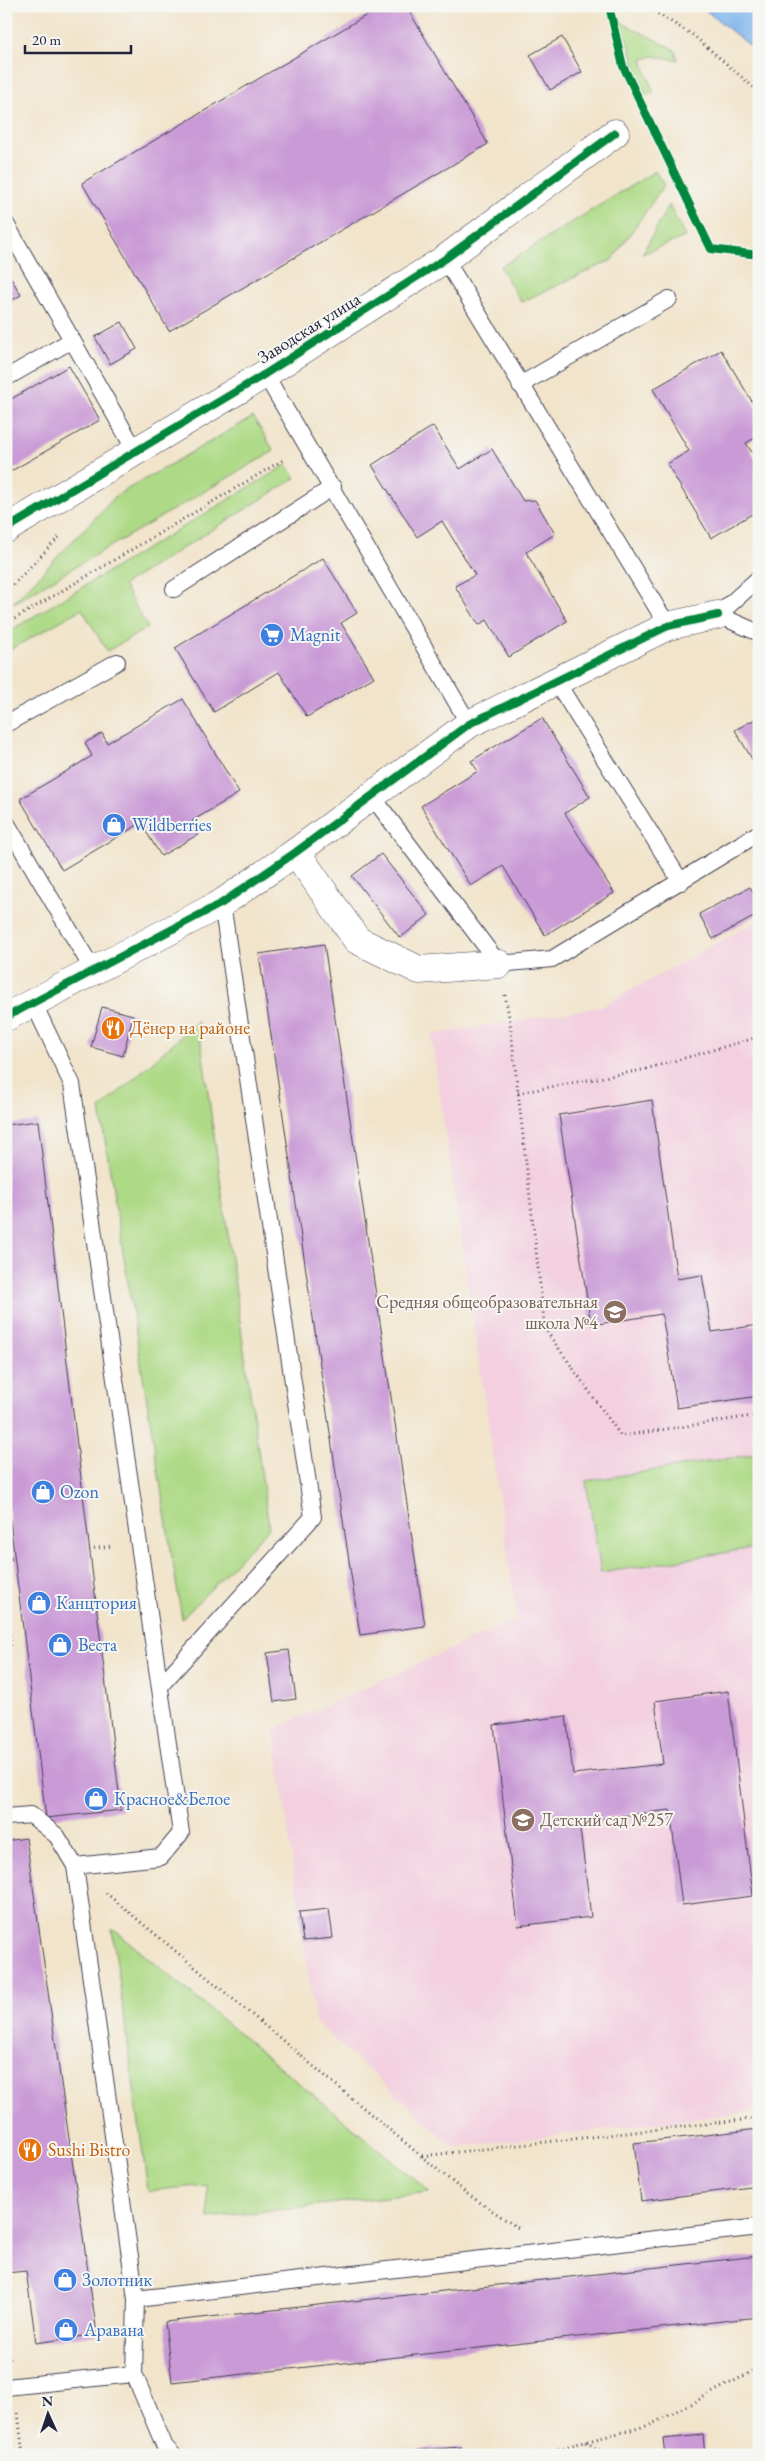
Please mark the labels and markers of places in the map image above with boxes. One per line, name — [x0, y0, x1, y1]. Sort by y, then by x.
supermarket icon: Magnit — [259, 622, 285, 648]
place label: Magnit — [290, 623, 341, 646]
shop icon: Wildberries — [101, 812, 127, 838]
place label: Wildberries — [132, 813, 212, 836]
restaurant icon: Дёнер на районе — [100, 1015, 126, 1041]
place label: Дёнер на районе — [130, 1016, 250, 1039]
place label: Средняя общеобразовательная школа №4 — [376, 1290, 598, 1334]
school or university icon: Средняя общеобразовательная школа №4 — [602, 1299, 628, 1325]
shop icon: Ozon — [30, 1479, 56, 1505]
place label: Ozon — [60, 1480, 99, 1503]
shop icon: Канцтория — [26, 1590, 52, 1616]
place label: Канцтория — [56, 1591, 137, 1614]
shop icon: Веста — [47, 1632, 73, 1658]
place label: Веста — [78, 1633, 118, 1656]
shop icon: Красное&Белое — [83, 1786, 109, 1812]
place label: Красное&Белое — [114, 1787, 230, 1810]
school or university icon: Детский сад №257 — [510, 1807, 536, 1833]
place label: Детский сад №257 — [540, 1808, 673, 1831]
restaurant icon: Sushi Bistro — [17, 2137, 43, 2163]
place label: Sushi Bistro — [48, 2138, 130, 2161]
shop icon: Золотник — [52, 2267, 78, 2293]
place label: Золотник — [82, 2268, 152, 2291]
shop icon: Аравана — [53, 2317, 79, 2343]
place label: Аравана — [83, 2318, 145, 2341]

